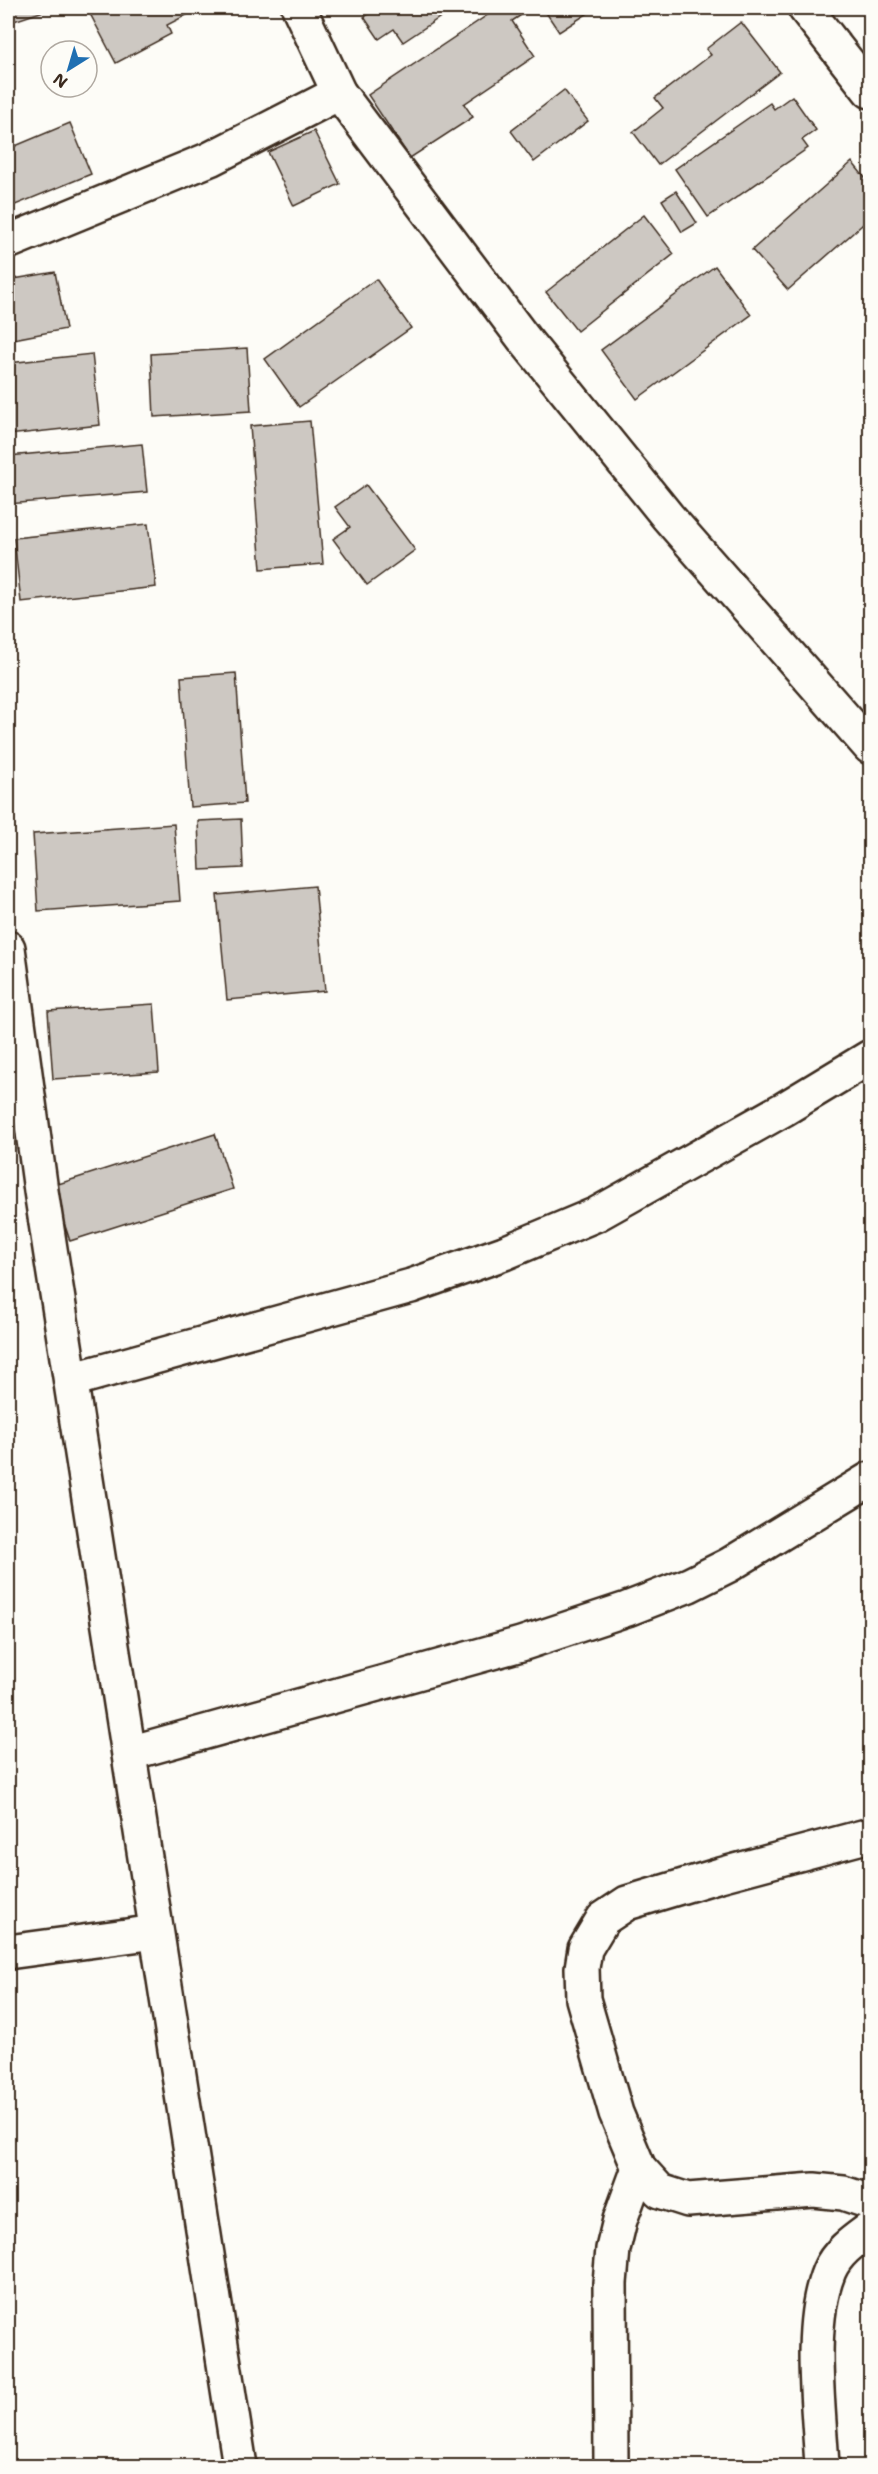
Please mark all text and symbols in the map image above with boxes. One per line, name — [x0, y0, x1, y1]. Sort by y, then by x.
north arrow — [39, 39, 99, 99]
text: N — [49, 68, 72, 93]

